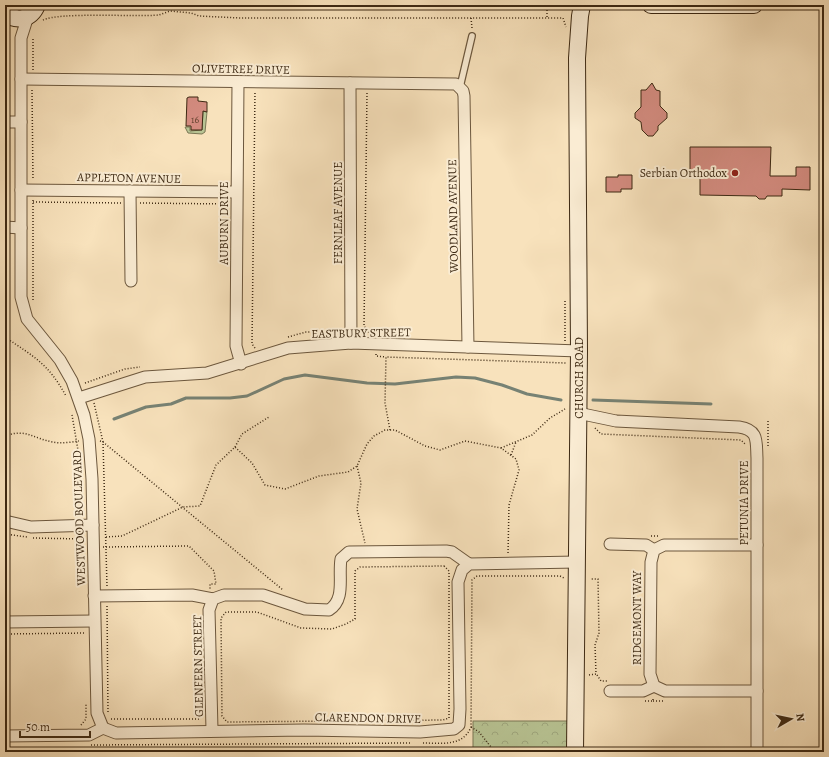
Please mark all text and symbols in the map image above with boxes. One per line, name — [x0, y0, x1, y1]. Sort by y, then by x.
street label: OLIVETREE DRIVE — [192, 60, 290, 78]
house number: 16 — [191, 113, 199, 126]
street label: WOODLAND AVENUE — [444, 159, 462, 274]
street label: FERNLEAF AVENUE — [330, 162, 346, 264]
place label: Serbian Orthodox — [640, 165, 727, 181]
marker: Serbian Orthodox — [730, 168, 740, 178]
street label: APPLETON AVENUE — [76, 169, 181, 187]
street label: AUBURN DRIVE — [216, 181, 232, 266]
street label: EASTBURY STREET — [311, 324, 411, 342]
street label: CHURCH ROAD — [571, 337, 587, 419]
street label: WESTWOOD BOULEVARD — [69, 450, 89, 587]
street label: PETUNIA DRIVE — [736, 460, 752, 546]
street label: RIDGEMONT WAY — [629, 570, 645, 665]
street label: GLENFERN STREET — [189, 614, 207, 717]
north arrow — [771, 699, 811, 739]
street label: CLARENDON DRIVE — [315, 709, 421, 727]
text: N — [792, 712, 808, 723]
scale bar — [20, 713, 90, 739]
text: 50 m — [26, 719, 50, 735]

